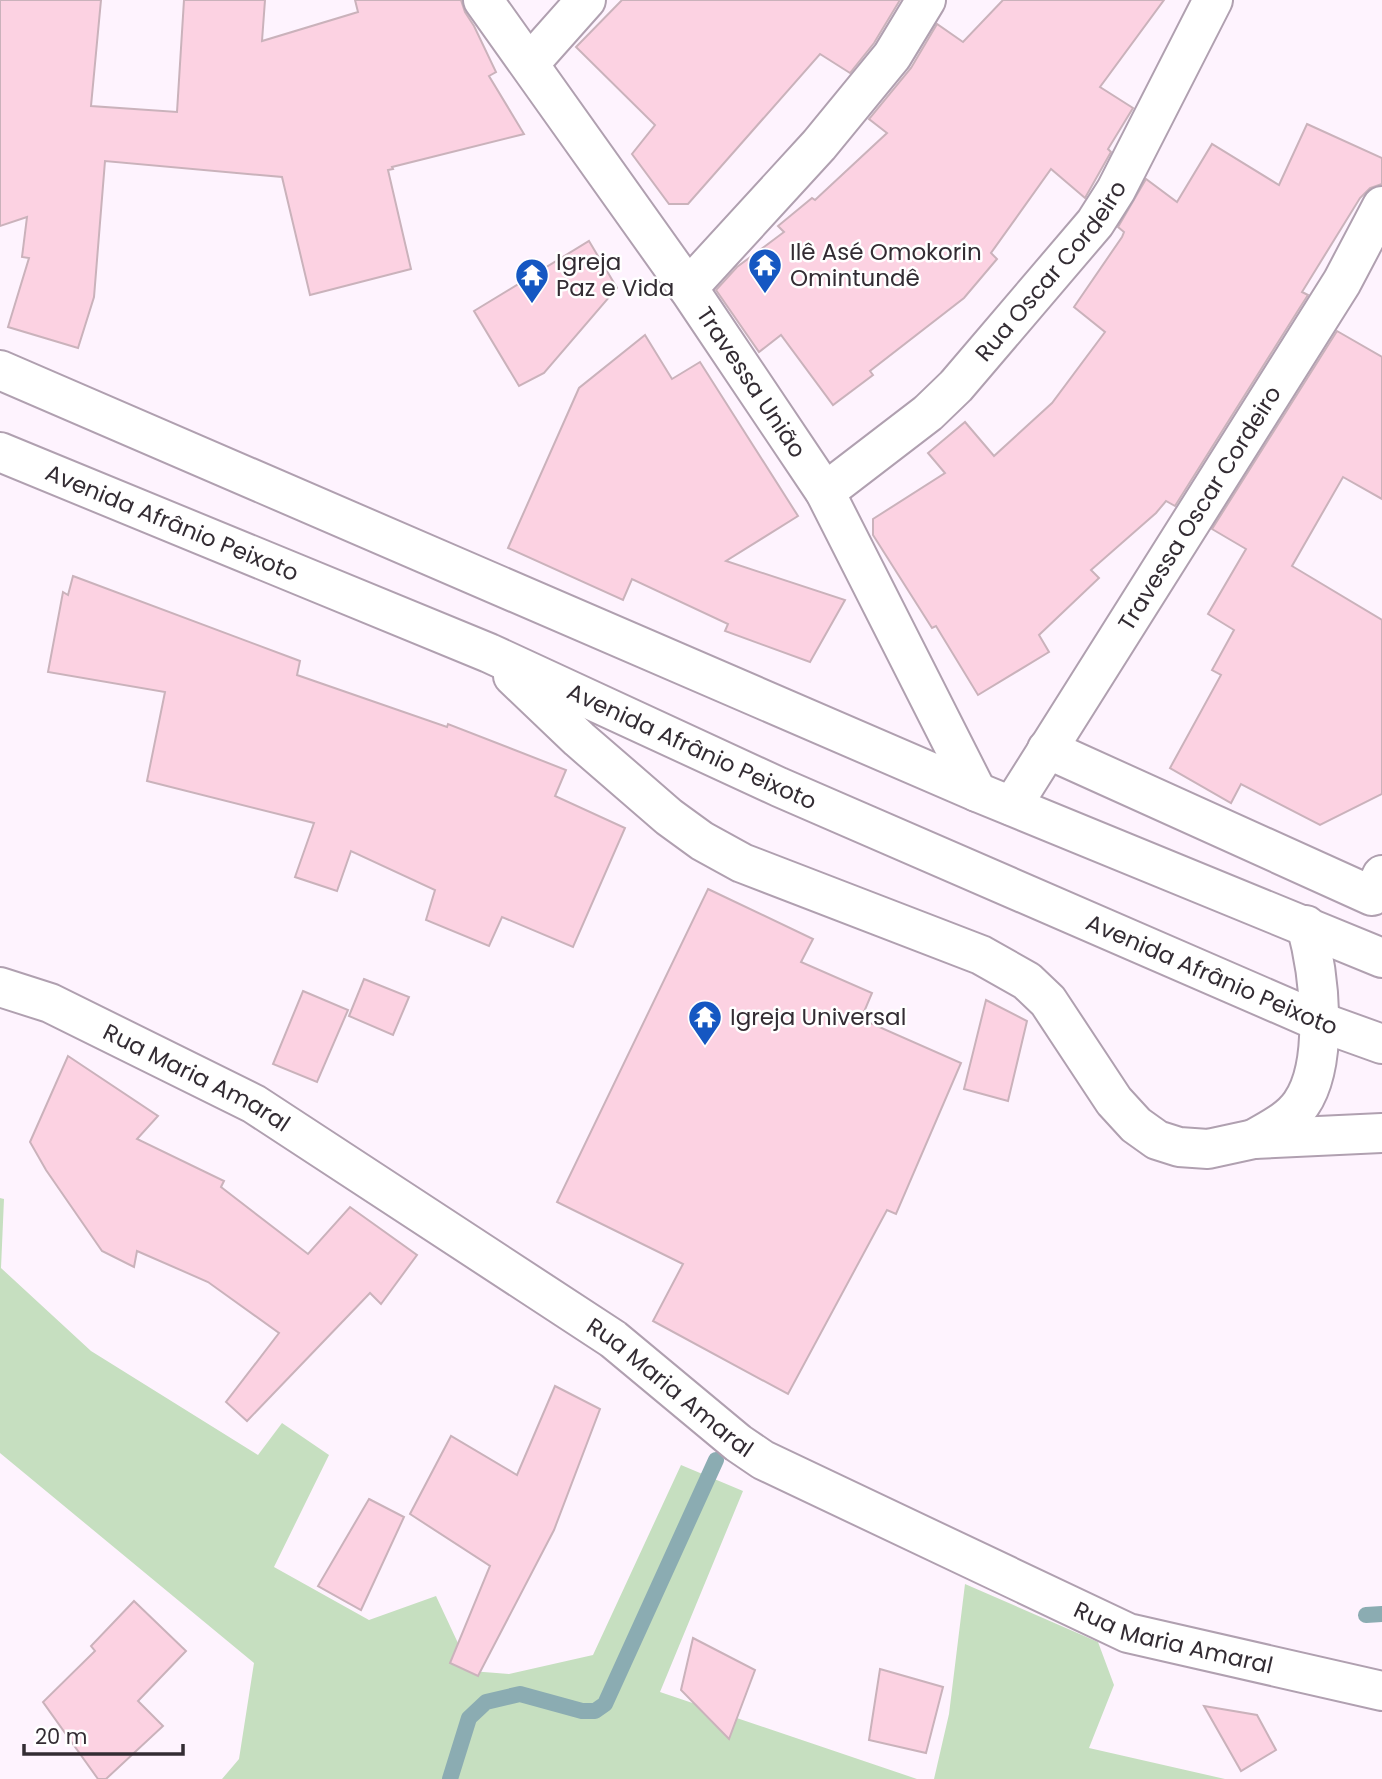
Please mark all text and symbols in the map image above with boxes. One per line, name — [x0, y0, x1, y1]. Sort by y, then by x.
street label: Rua Oscar Cordeiro — [968, 175, 1134, 368]
place label: Ilê Asé Omokorin Omintundê — [790, 236, 982, 294]
place label: Igreja Paz e Vida — [556, 246, 674, 304]
temple icon: Ilê Asé Omokorin Omintundê — [746, 246, 784, 295]
temple icon: Igreja Paz e Vida — [513, 256, 551, 305]
street label: Travessa União — [689, 300, 814, 464]
street label: Travessa Oscar Cordeiro — [1110, 380, 1289, 637]
street label: Avenida Afrânio Peixoto — [41, 456, 303, 589]
street label: Avenida Afrânio Peixoto — [562, 675, 821, 817]
street label: Avenida Afrânio Peixoto — [1081, 906, 1342, 1043]
temple icon: Igreja Universal — [686, 998, 724, 1047]
place label: Igreja Universal — [730, 1001, 906, 1033]
street label: Rua Maria Amaral — [98, 1016, 296, 1139]
street label: Rua Maria Amaral — [580, 1310, 760, 1465]
street label: Rua Maria Amaral — [1069, 1594, 1276, 1682]
scale bar — [24, 1712, 184, 1756]
text: 20 m — [35, 1722, 88, 1751]

